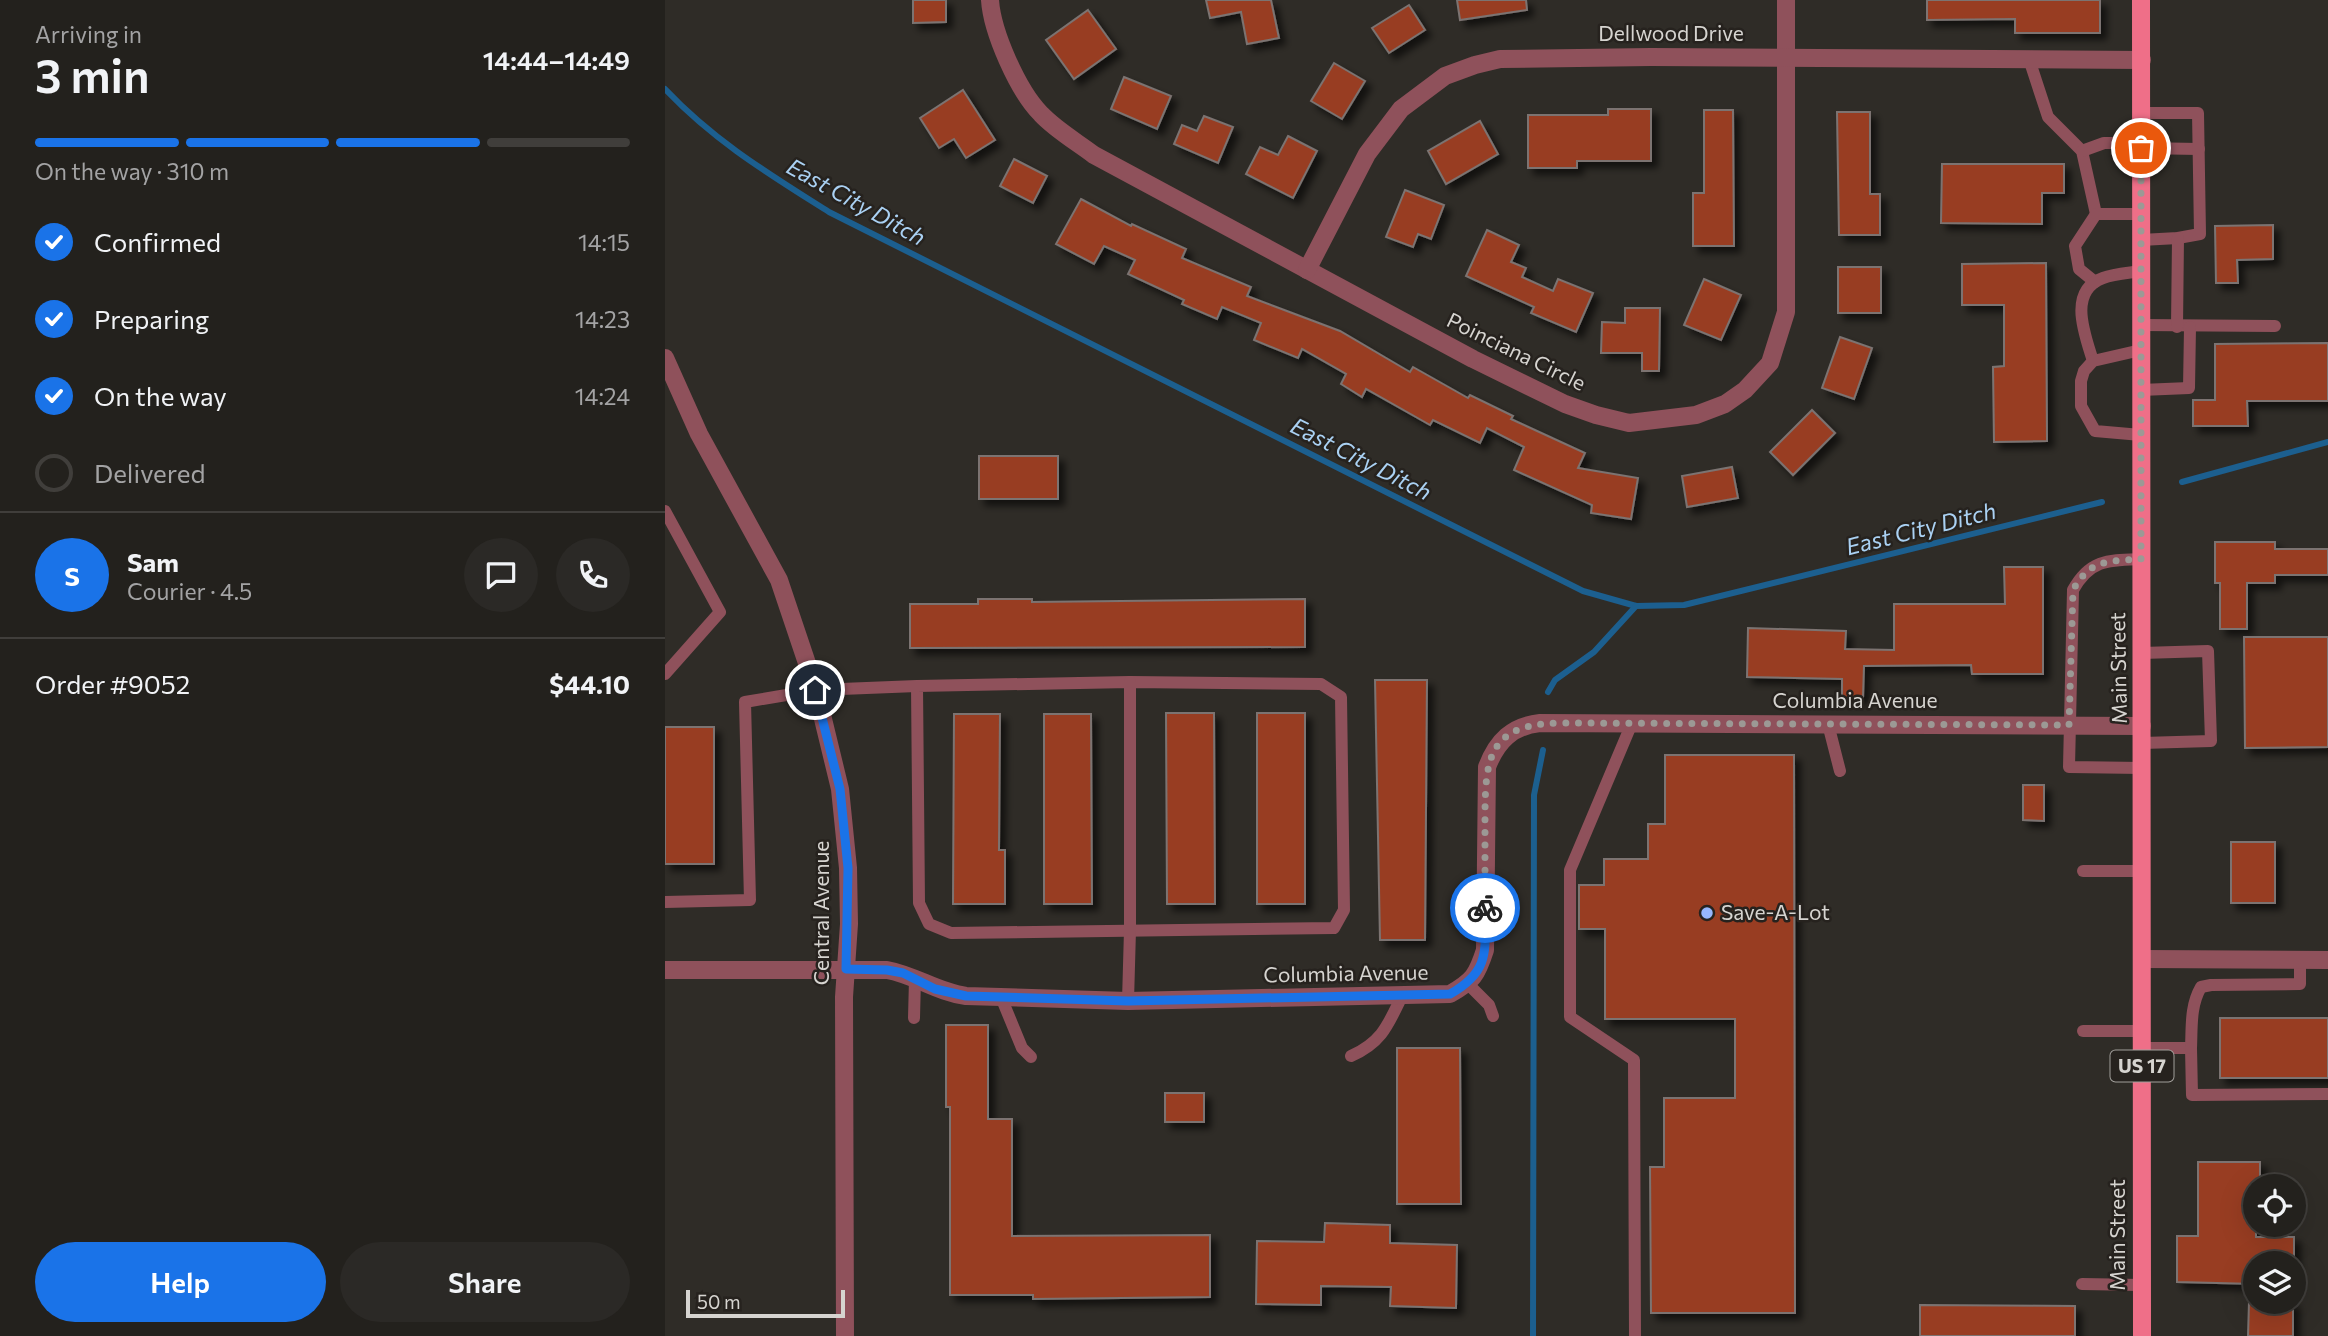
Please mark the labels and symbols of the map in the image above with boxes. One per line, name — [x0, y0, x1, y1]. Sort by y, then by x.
street label: Dellwood Drive — [1598, 20, 1744, 45]
pin — [2111, 118, 2171, 178]
water label: East City Ditch — [782, 152, 931, 251]
street label: Poinciana Circle — [1443, 306, 1590, 395]
water label: East City Ditch — [1286, 411, 1436, 506]
water label: East City Ditch — [1843, 496, 1999, 560]
street label: Main Street — [2104, 612, 2131, 724]
pin — [785, 660, 845, 720]
street label: Columbia Avenue — [1772, 687, 1938, 712]
street label: Central Avenue — [808, 841, 833, 985]
courier — [1450, 873, 1520, 943]
place label: Save-A-Lot — [1721, 899, 1830, 924]
marker: Save-A-Lot — [1699, 905, 1715, 921]
street label: Columbia Avenue — [1263, 959, 1429, 986]
road number: US 17 — [2111, 1050, 2173, 1082]
street label: Main Street — [2104, 1179, 2129, 1291]
scale bar — [686, 1287, 845, 1319]

